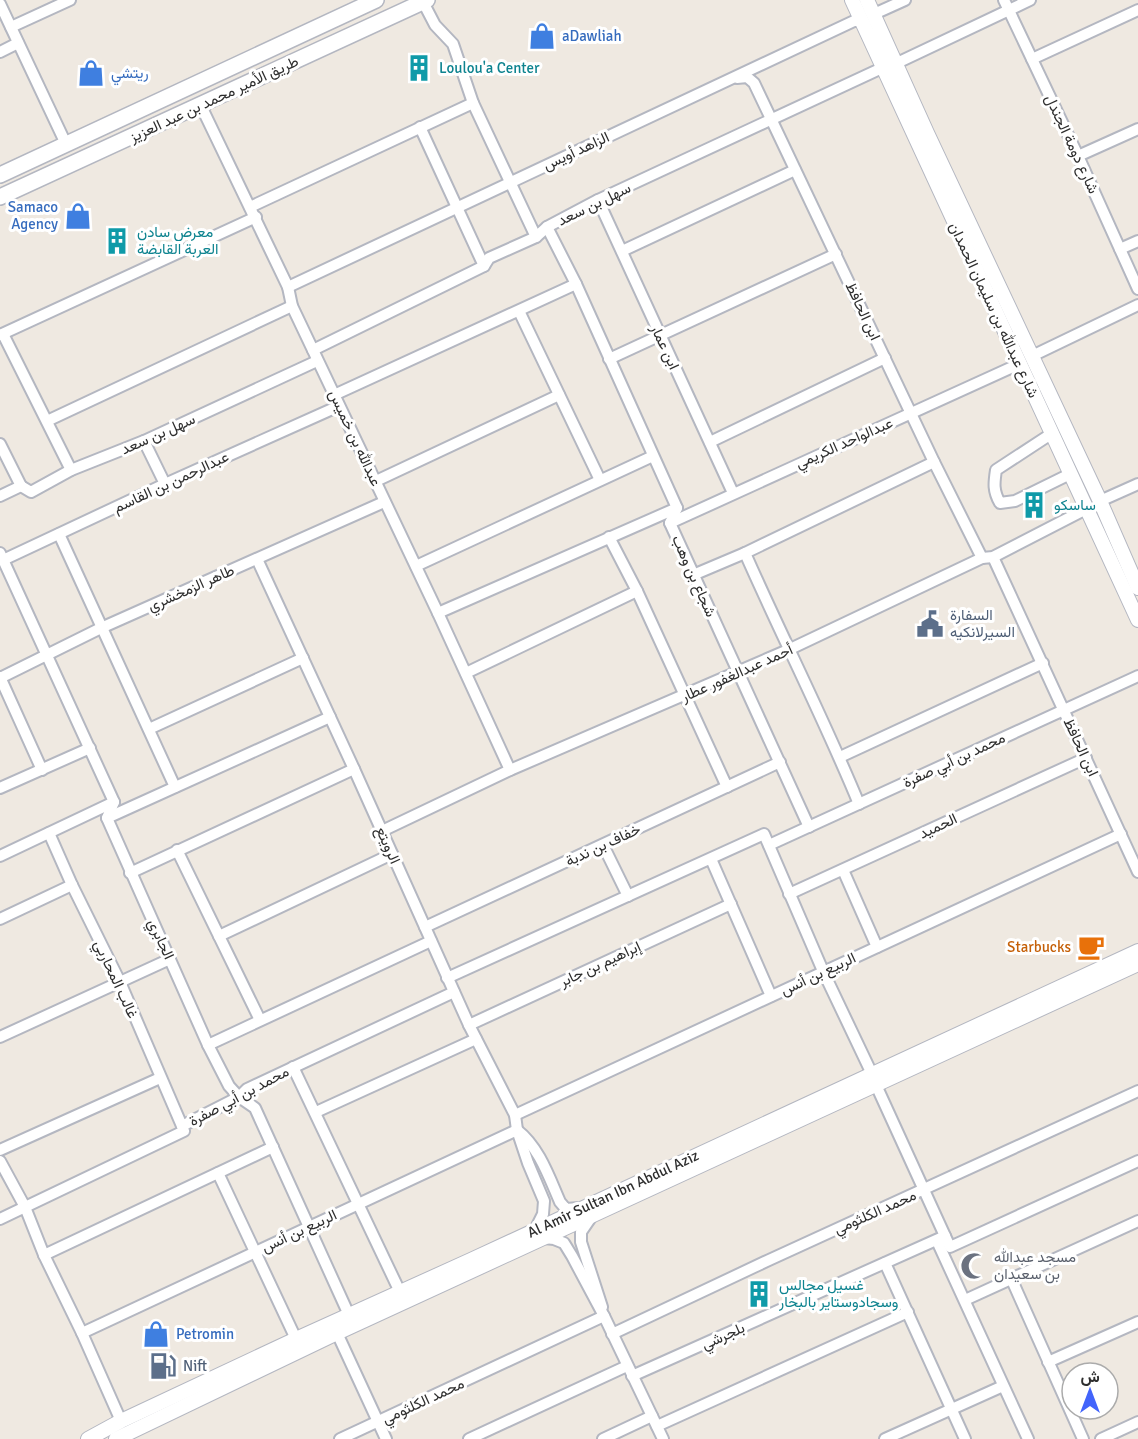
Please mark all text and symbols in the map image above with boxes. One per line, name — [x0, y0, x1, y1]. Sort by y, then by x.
shop icon: aDawliah — [527, 21, 557, 51]
place label: aDawliah — [562, 27, 622, 45]
street label: طريق الأمير محمد بن عبد العزيز — [126, 52, 302, 147]
building icon: Loulou'a Center — [404, 53, 434, 83]
shop icon: ريتشي — [76, 58, 106, 88]
place label: Loulou'a Center — [439, 59, 540, 77]
place label: ريتشي — [111, 64, 149, 86]
street label: شارع دومة الجندل — [1039, 92, 1103, 197]
street label: الزاهد أويس — [540, 128, 612, 175]
street label: سهل بن سعد — [554, 178, 634, 230]
place label: Samaco Agency — [8, 198, 58, 233]
shop icon: Samaco Agency — [63, 201, 93, 231]
street label: شارع عبدالله بن سليمان الحمدان — [944, 219, 1043, 402]
place label: معرض سادن العربة القابضة — [137, 223, 219, 258]
building icon: معرض سادن العربة القابضة — [102, 226, 132, 256]
street label: ابن الحافظ — [841, 279, 884, 343]
street label: ابن عمار — [645, 321, 683, 373]
street label: عبدالله بن خميس — [324, 387, 385, 490]
street label: سهل بن سعد — [118, 410, 199, 459]
street label: عبدالواحد الكريمي — [792, 413, 897, 476]
street label: عبدالرحمن بن القاسم — [110, 447, 232, 518]
building icon: ساسكو — [1019, 490, 1049, 520]
place label: ساسكو — [1054, 496, 1096, 514]
street label: شجاع بن وهب — [666, 532, 720, 621]
street label: طاهر الزمخشري — [145, 561, 239, 619]
place label: السفارة السيرلانكيه — [950, 606, 1015, 641]
public building icon: السفارة السيرلانكيه — [915, 609, 945, 639]
street label: أحمد عبدالغفور عطار — [677, 640, 796, 706]
street label: ابن الحافظ — [1059, 715, 1102, 779]
street label: محمد بن أبي صفرة — [900, 728, 1010, 795]
street label: الحميد — [916, 809, 960, 843]
street label: خفاف بن ندبة — [563, 820, 644, 871]
street label: الرويتع — [370, 823, 404, 867]
street label: الجابري — [140, 916, 178, 964]
cafe icon: Starbucks — [1076, 932, 1106, 962]
street label: غالب المحاربي — [86, 937, 142, 1023]
street label: إبراهيم بن جابر — [556, 937, 644, 992]
place label: Starbucks — [1007, 938, 1071, 956]
street label: الربيع بن أنس — [777, 949, 859, 1001]
street label: محمد بن أبي صفرة — [186, 1062, 294, 1133]
street label: Al Amir Sultan Ibn Abdul Aziz — [524, 1146, 702, 1242]
street label: محمد الكلثومي — [831, 1186, 921, 1242]
street label: الربيع بن أنس — [258, 1206, 340, 1258]
place label: مسجد عبدالله بن سعيدان — [994, 1248, 1076, 1284]
mosque icon: مسجد عبدالله بن سعيدان — [959, 1251, 989, 1281]
place label: غسيل مجالس وسجادوستاير بالبخار — [778, 1276, 898, 1311]
building icon: غسيل مجالس وسجادوستاير بالبخار — [744, 1279, 774, 1309]
shop icon: Petromin — [141, 1319, 171, 1349]
street label: بلجرشي — [699, 1319, 749, 1357]
place label: Petromin — [176, 1325, 234, 1343]
fuel station icon: Nift — [148, 1351, 178, 1381]
place label: Nift — [183, 1357, 207, 1375]
north arrow — [1060, 1361, 1120, 1421]
text: ش — [1080, 1367, 1100, 1387]
street label: محمد الكلثومي — [379, 1374, 469, 1431]

